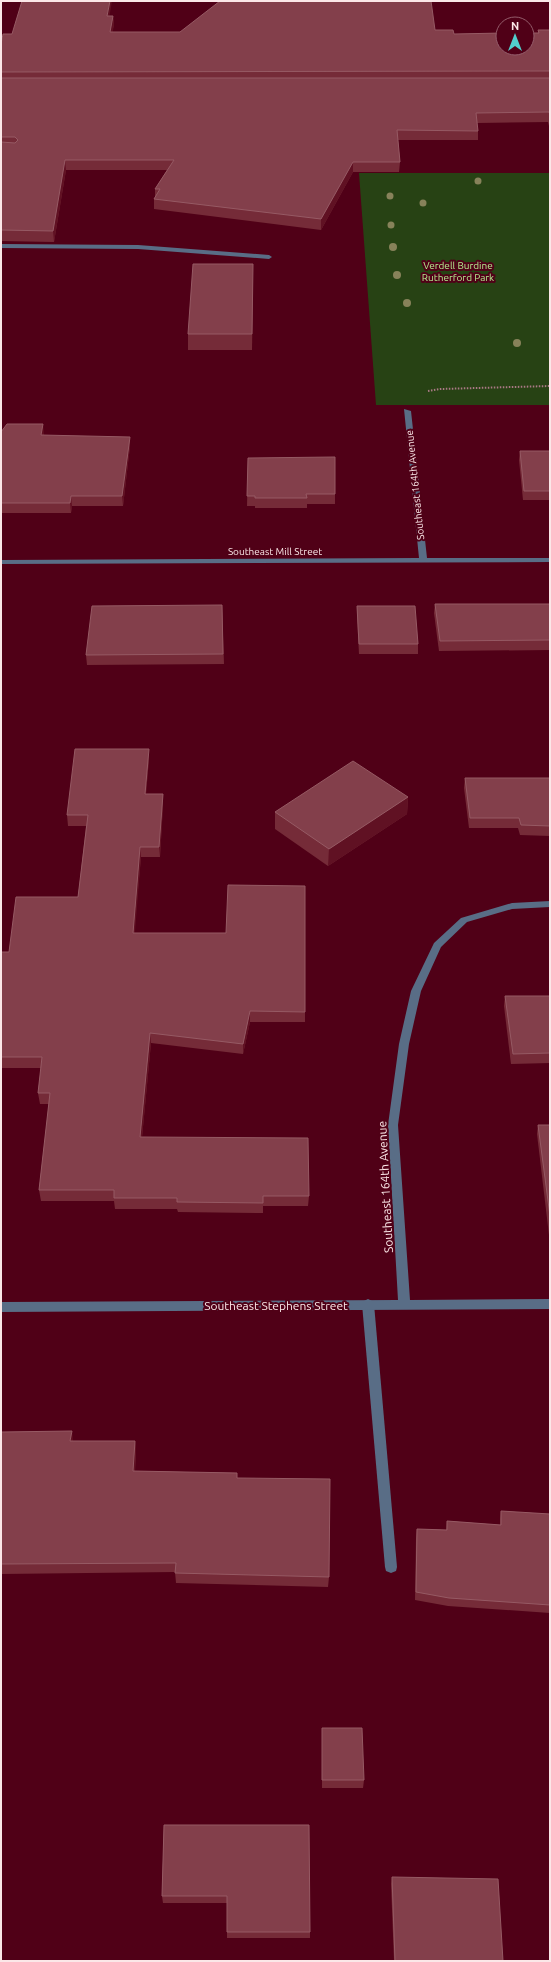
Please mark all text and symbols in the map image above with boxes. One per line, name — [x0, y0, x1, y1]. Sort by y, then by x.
north arrow — [495, 16, 535, 56]
text: N — [511, 20, 519, 32]
park label: Verdell Burdine Rutherford Park — [422, 260, 494, 283]
street label: Southeast 164th Avenue — [404, 430, 426, 540]
street label: Southeast Mill Street — [228, 546, 322, 557]
street label: Southeast 164th Avenue — [375, 1121, 395, 1253]
street label: Southeast Stephens Street — [204, 1299, 348, 1312]

